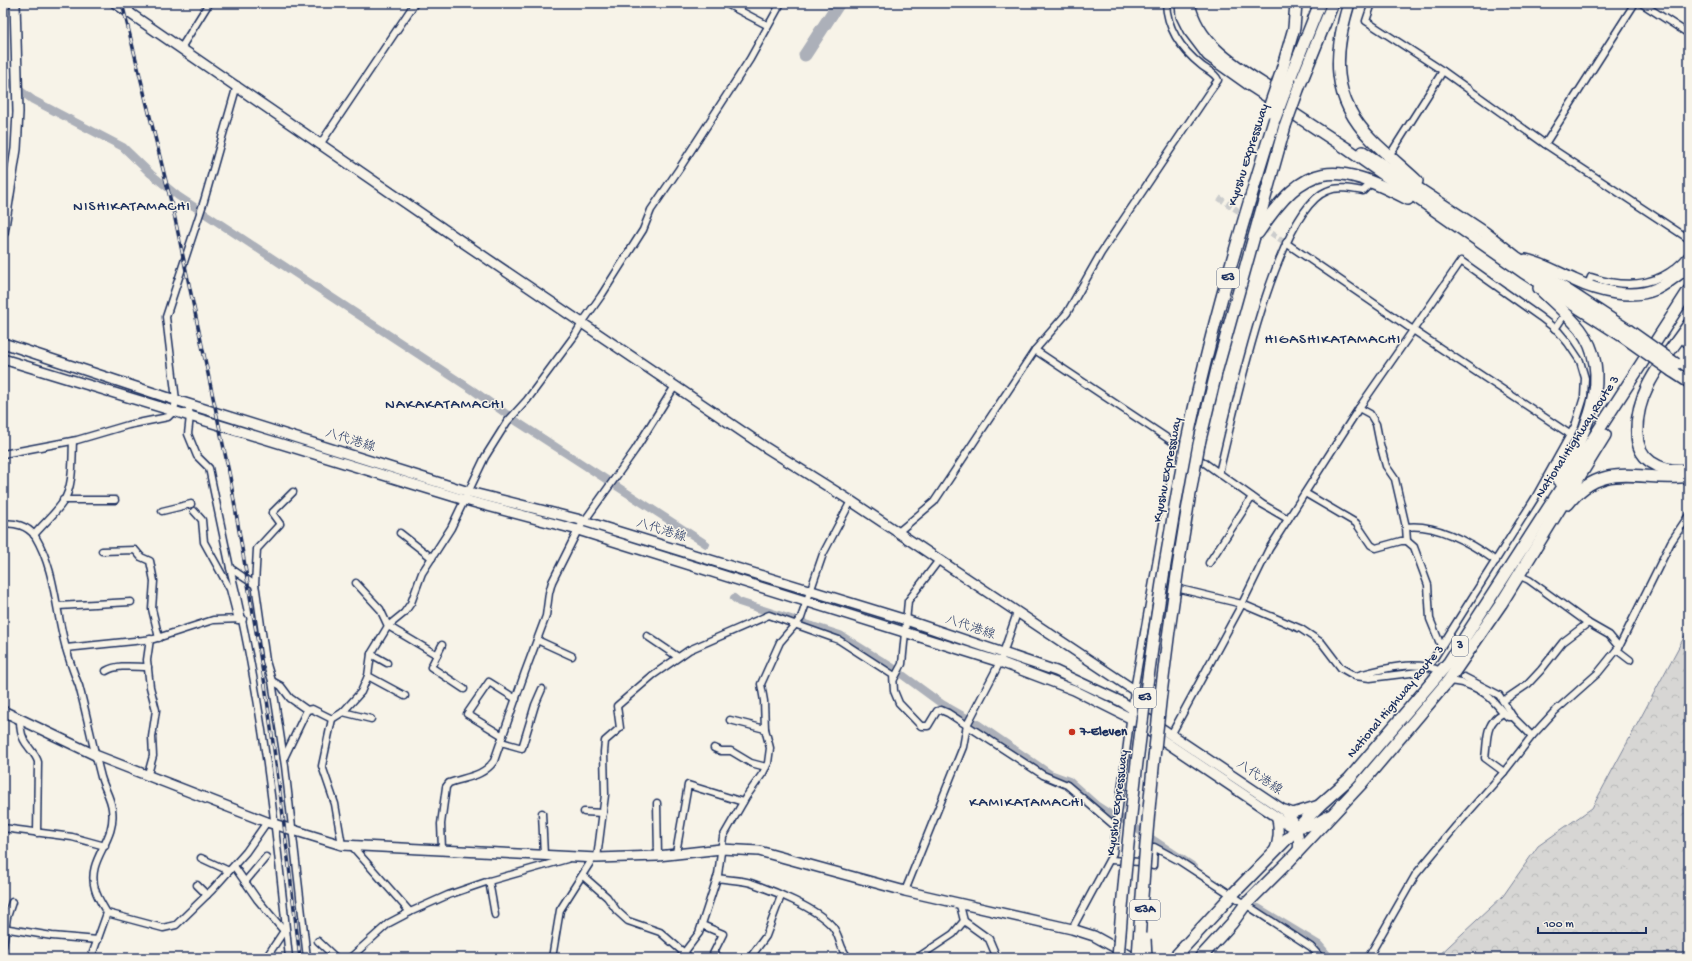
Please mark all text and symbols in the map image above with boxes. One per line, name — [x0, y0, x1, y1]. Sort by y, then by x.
street label: Kyushu Expressway — [1225, 101, 1273, 208]
district label: NISHIKATAMACHI — [73, 198, 191, 216]
road number: E3 — [1217, 268, 1239, 288]
district label: HIGASHIKATAMACHI — [1265, 331, 1401, 349]
street label: National Highway Route 3 — [1533, 373, 1623, 501]
district label: NAKAKATAMACHI — [385, 396, 505, 414]
street label: Kyushu Expressway — [1150, 416, 1186, 524]
street label: 八代港線 — [323, 425, 378, 456]
street label: 八代港線 — [634, 515, 689, 546]
street label: 八代港線 — [943, 612, 998, 643]
road number: 3 — [1452, 636, 1468, 656]
street label: National Highway Route 3 — [1344, 642, 1448, 762]
road number: E3 — [1134, 688, 1156, 708]
place label: 7-Eleven — [1079, 725, 1128, 740]
marker: 7-Eleven — [1067, 727, 1077, 737]
street label: Kyushu Expressway — [1104, 749, 1132, 857]
street label: 八代港線 — [1233, 756, 1286, 799]
district label: KAMIKATAMACHI — [969, 794, 1085, 812]
road number: E3A — [1130, 900, 1160, 920]
scale bar — [1538, 909, 1646, 935]
text: 100 m — [1543, 918, 1574, 932]

